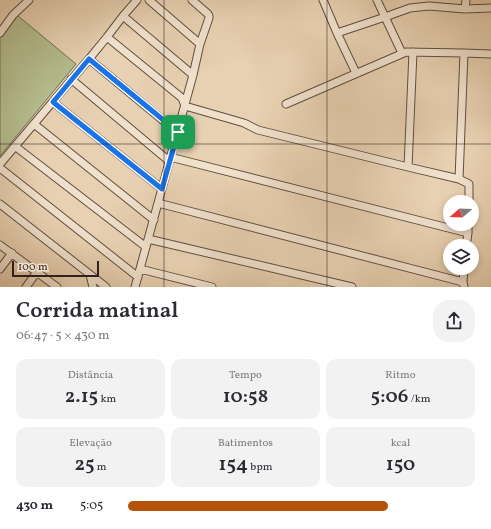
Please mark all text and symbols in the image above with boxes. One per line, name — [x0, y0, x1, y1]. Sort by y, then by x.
pin — [161, 115, 195, 149]
icon: arrive — [167, 121, 189, 143]
north arrow — [443, 195, 479, 231]
map controls — [443, 195, 479, 275]
button: layers — [443, 239, 479, 275]
scale bar — [12, 259, 99, 278]
text: 100 m — [18, 260, 48, 275]
text: Corrida matinal — [16, 296, 178, 327]
button: share — [433, 300, 475, 342]
text: 06:47 · 5 × 430 m — [16, 327, 110, 345]
text: Distância — [68, 368, 113, 383]
text: Tempo — [229, 368, 262, 383]
text: Ritmo — [385, 368, 416, 383]
text: 2.15 — [65, 383, 98, 411]
text: 10:58 — [223, 383, 268, 411]
text: 5:06 — [371, 383, 408, 411]
text: km — [98, 392, 116, 407]
text: /km — [408, 392, 430, 407]
text: Elevação — [69, 436, 112, 451]
text: Batimentos — [218, 436, 273, 451]
text: kcal — [391, 436, 410, 451]
text: 25 — [74, 451, 95, 479]
text: 154 — [219, 451, 248, 479]
text: 150 — [386, 451, 415, 479]
text: m — [95, 460, 107, 475]
text: bpm — [248, 460, 272, 475]
text: 430 m — [16, 497, 53, 515]
text: 5:05 — [80, 497, 103, 515]

